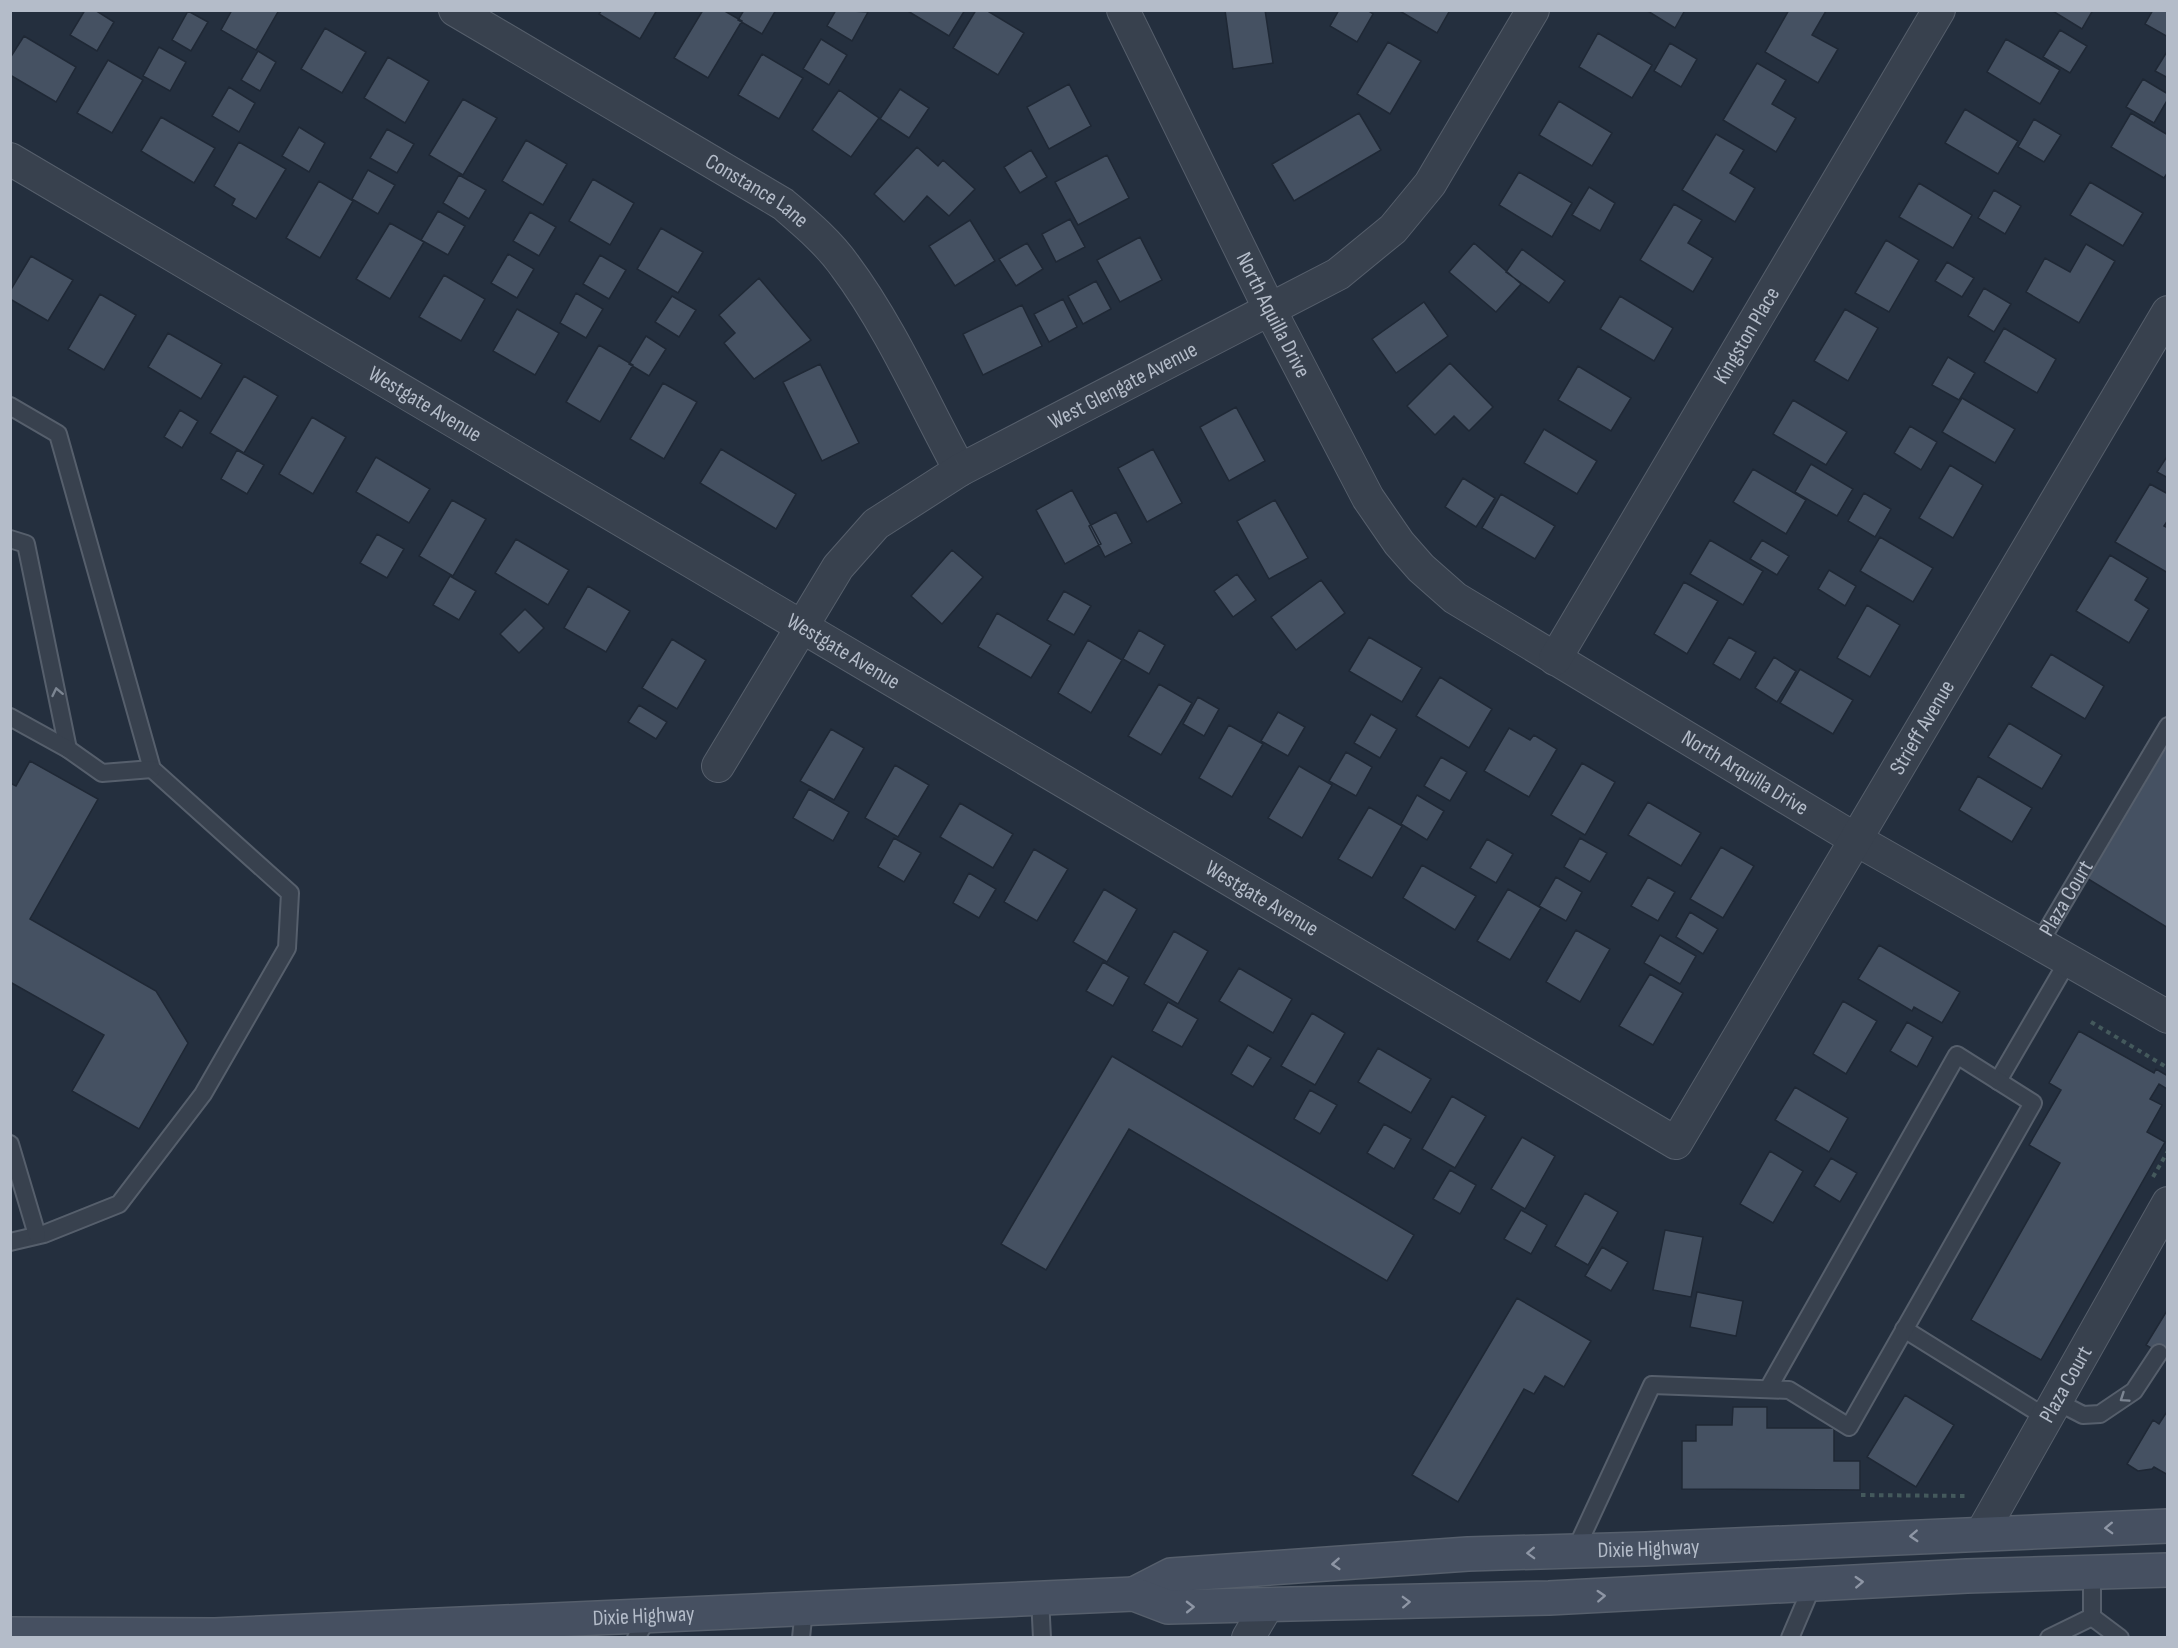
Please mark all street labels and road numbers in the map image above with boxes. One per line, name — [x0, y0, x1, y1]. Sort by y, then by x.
street label: Constance Lane — [701, 148, 814, 234]
street label: North Aquilla Drive — [1230, 248, 1316, 382]
street label: Kingston Place — [1707, 282, 1786, 389]
street label: West Glengate Avenue — [1044, 336, 1202, 435]
street label: Westgate Avenue — [363, 360, 487, 448]
street label: Westgate Avenue — [782, 607, 905, 695]
street label: Strieff Avenue — [1884, 675, 1961, 780]
street label: North Arquilla Drive — [1677, 724, 1813, 821]
street label: Westgate Avenue — [1200, 854, 1324, 942]
street label: Plaza Court — [2033, 855, 2099, 941]
street label: Plaza Court — [2033, 1341, 2098, 1427]
street label: Dixie Highway — [1597, 1533, 1701, 1564]
street label: Dixie Highway — [592, 1600, 696, 1632]

